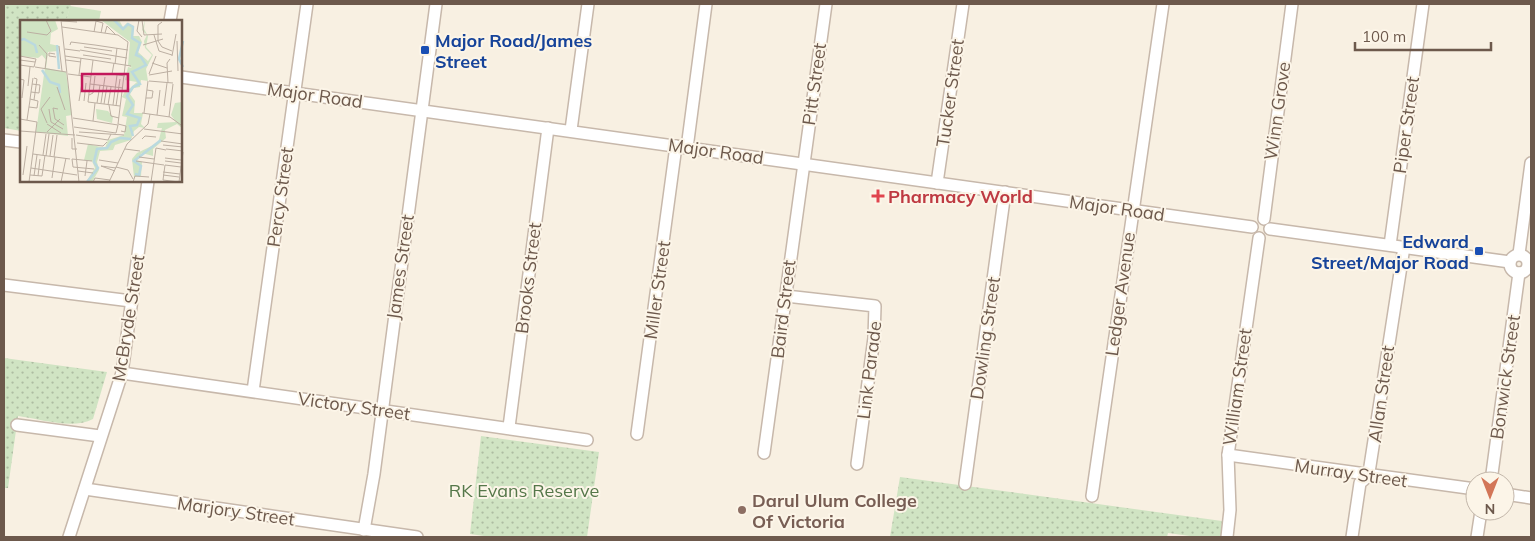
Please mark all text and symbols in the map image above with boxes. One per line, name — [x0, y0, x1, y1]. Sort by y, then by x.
inset map — [20, 20, 182, 182]
scale bar — [1355, 20, 1491, 52]
text: 100 m — [1362, 27, 1406, 46]
place label: Major Road/James Street — [435, 29, 592, 73]
street label: Tucker Street — [931, 38, 969, 148]
street label: Pitt Street — [797, 41, 831, 127]
marker: Major Road/James Street — [419, 44, 431, 56]
street label: Winn Grove — [1259, 60, 1295, 162]
street label: Piper Street — [1388, 75, 1424, 175]
street label: Major Road — [266, 77, 364, 113]
street label: Major Road — [667, 133, 765, 169]
street label: Percy Street — [262, 146, 298, 248]
place label: Pharmacy World — [888, 185, 1033, 208]
marker: Pharmacy World — [872, 190, 884, 202]
street label: Major Road — [1068, 190, 1166, 226]
street label: James Street — [381, 213, 419, 321]
street label: Brooks Street — [510, 221, 546, 335]
place label: Edward Street/Major Road — [1311, 230, 1469, 274]
street label: Ledger Avenue — [1100, 231, 1140, 357]
street label: Miller Street — [639, 239, 675, 341]
marker: Edward Street/Major Road — [1473, 245, 1485, 257]
street label: McBryde Street — [107, 253, 149, 383]
street label: Baird Street — [766, 258, 800, 360]
street label: Dowling Street — [965, 275, 1005, 401]
street label: Bonwick Street — [1485, 313, 1525, 441]
street label: Link Parade — [852, 320, 886, 420]
street label: William Street — [1217, 327, 1257, 447]
street label: Allan Street — [1363, 344, 1399, 444]
street label: Victory Street — [296, 387, 412, 425]
street label: Murray Street — [1293, 454, 1409, 492]
north arrow — [1465, 471, 1515, 521]
park label: RK Evans Reserve — [449, 479, 599, 502]
place label: Darul Ulum College Of Victoria — [752, 489, 917, 533]
street label: Marjory Street — [176, 491, 296, 531]
text: N — [1485, 500, 1495, 518]
marker: Darul Ulum College Of Victoria — [736, 504, 748, 516]

